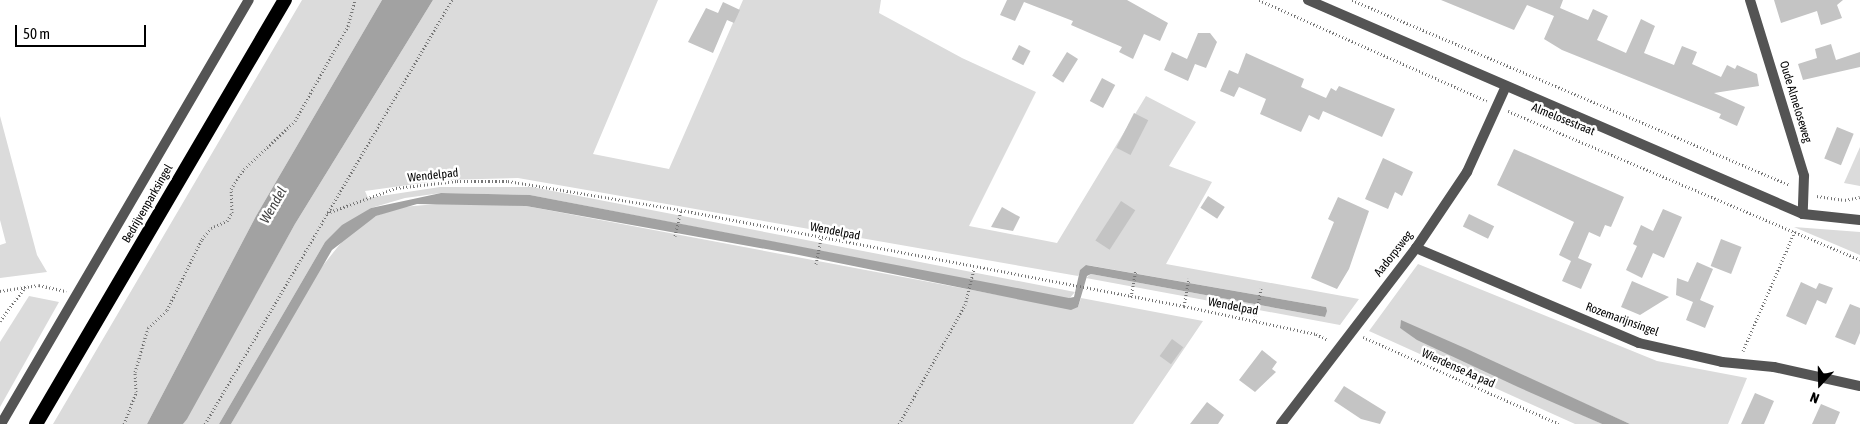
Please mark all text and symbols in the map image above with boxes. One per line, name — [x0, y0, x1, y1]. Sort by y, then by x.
scale bar — [18, 15, 149, 47]
text: 50 m — [23, 25, 50, 42]
street label: Oude Almeloseweg — [1776, 59, 1814, 145]
street label: Almelosestraat — [1529, 101, 1597, 139]
street label: Bedrijvenparksingel — [120, 162, 176, 246]
street label: Wendelpad — [407, 166, 459, 186]
water label: Wendel — [256, 184, 290, 226]
street label: Wendelpad — [809, 220, 861, 244]
street label: Aadorpsweg — [1372, 228, 1416, 280]
street label: Wendelpad — [1207, 295, 1259, 319]
street label: Rozemarijnsingel — [1584, 300, 1660, 340]
street label: Wierdense Aa pad — [1419, 346, 1497, 392]
north arrow — [1795, 359, 1845, 409]
text: N — [1808, 389, 1821, 407]

